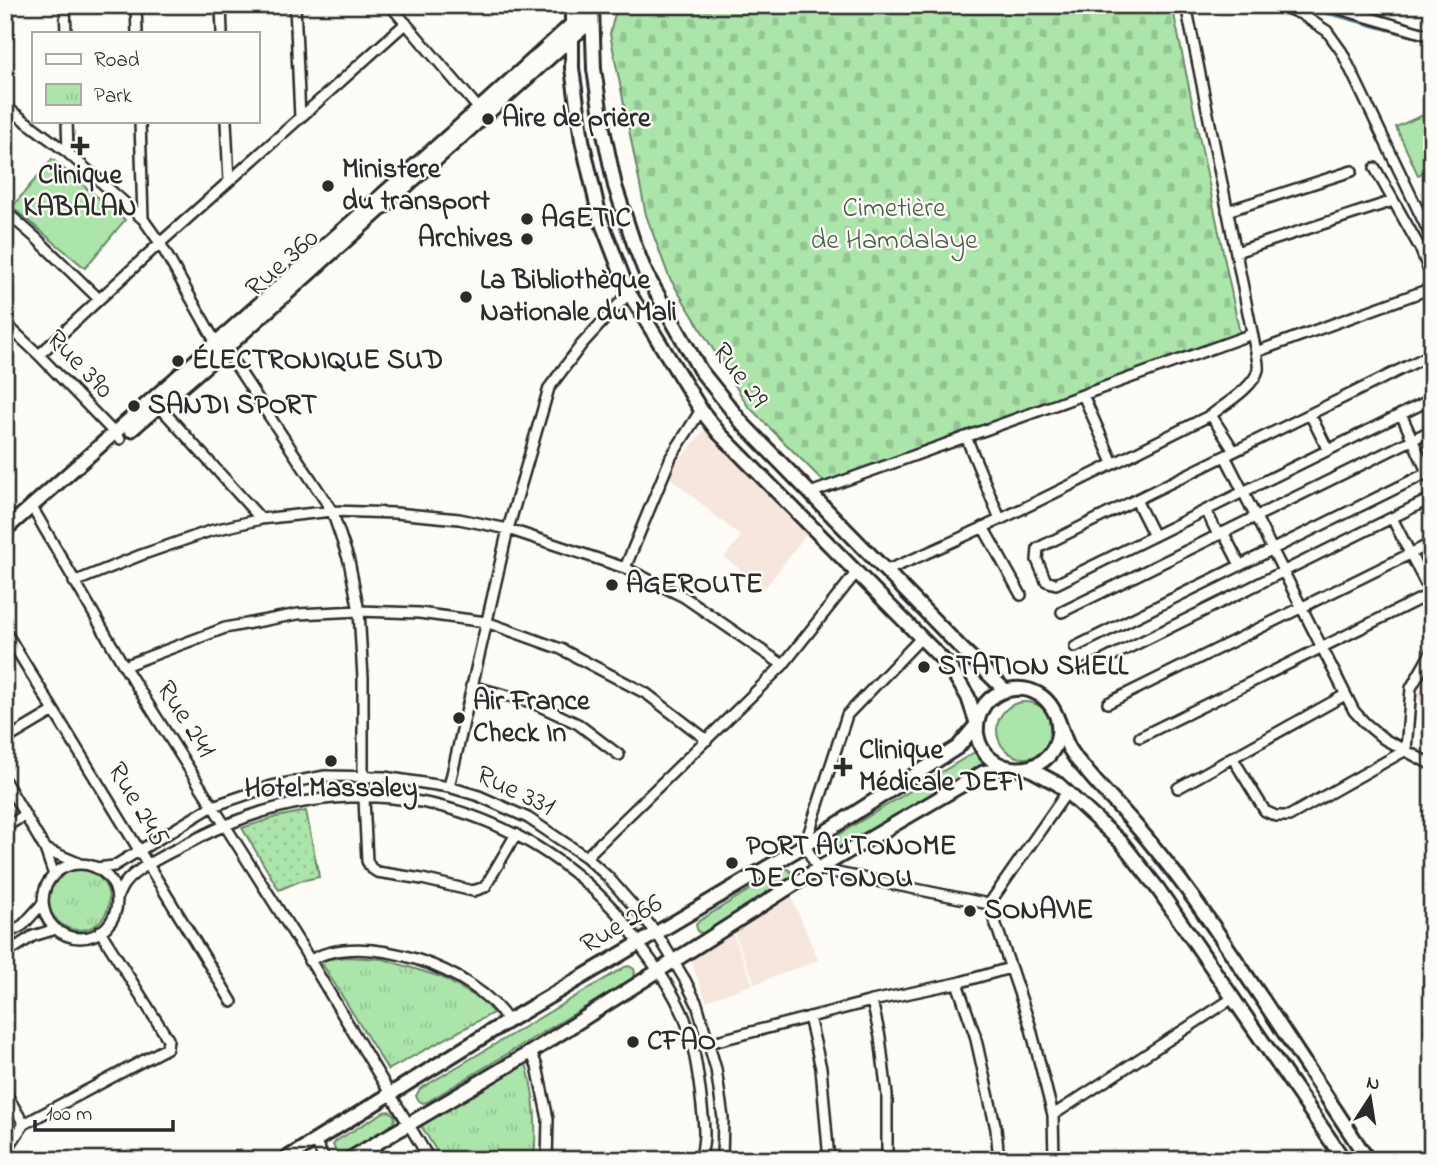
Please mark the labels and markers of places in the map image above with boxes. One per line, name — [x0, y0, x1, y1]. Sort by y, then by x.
place label: Aire de prière — [502, 99, 652, 140]
marker: Aire de prière — [480, 111, 496, 127]
marker: Clinique KABALAN — [70, 136, 90, 156]
place label: Ministere du transport — [342, 150, 490, 223]
place label: Clinique KABALAN — [23, 156, 137, 229]
marker: Ministere du transport — [320, 178, 336, 194]
place label: AGETIC — [541, 199, 631, 240]
marker: AGETIC — [519, 211, 535, 227]
place label: Archives — [418, 219, 513, 260]
marker: Archives — [519, 231, 535, 247]
place label: La Bibliothèque Nationale du Mali — [480, 261, 677, 334]
marker: La Bibliothèque Nationale du Mali — [458, 289, 474, 305]
place label: ÉLECTRONIQUE SUD — [192, 341, 443, 382]
marker: ÉLECTRONIQUE SUD — [170, 353, 186, 369]
place label: SANDI SPORT — [148, 386, 317, 427]
marker: SANDI SPORT — [126, 398, 142, 414]
place label: AGEROUTE — [626, 565, 763, 606]
marker: AGEROUTE — [604, 577, 620, 593]
place label: STATION SHELL — [938, 647, 1129, 688]
marker: STATION SHELL — [916, 659, 932, 675]
place label: Air France Check In — [473, 682, 591, 755]
marker: Air France Check In — [451, 710, 467, 726]
place label: Clinique Médicale DEFI — [859, 731, 1023, 804]
marker: Hotel Massaley — [323, 753, 339, 769]
marker: Clinique Médicale DEFI — [833, 757, 853, 777]
place label: Hotel Massaley — [244, 769, 418, 810]
place label: PORT AUTONOME DE COTONOU — [744, 827, 956, 900]
marker: PORT AUTONOME DE COTONOU — [724, 855, 740, 871]
place label: SONAVIE — [984, 891, 1093, 932]
marker: SONAVIE — [962, 903, 978, 919]
place label: CFAO — [647, 1022, 716, 1063]
marker: CFAO — [625, 1034, 641, 1050]

